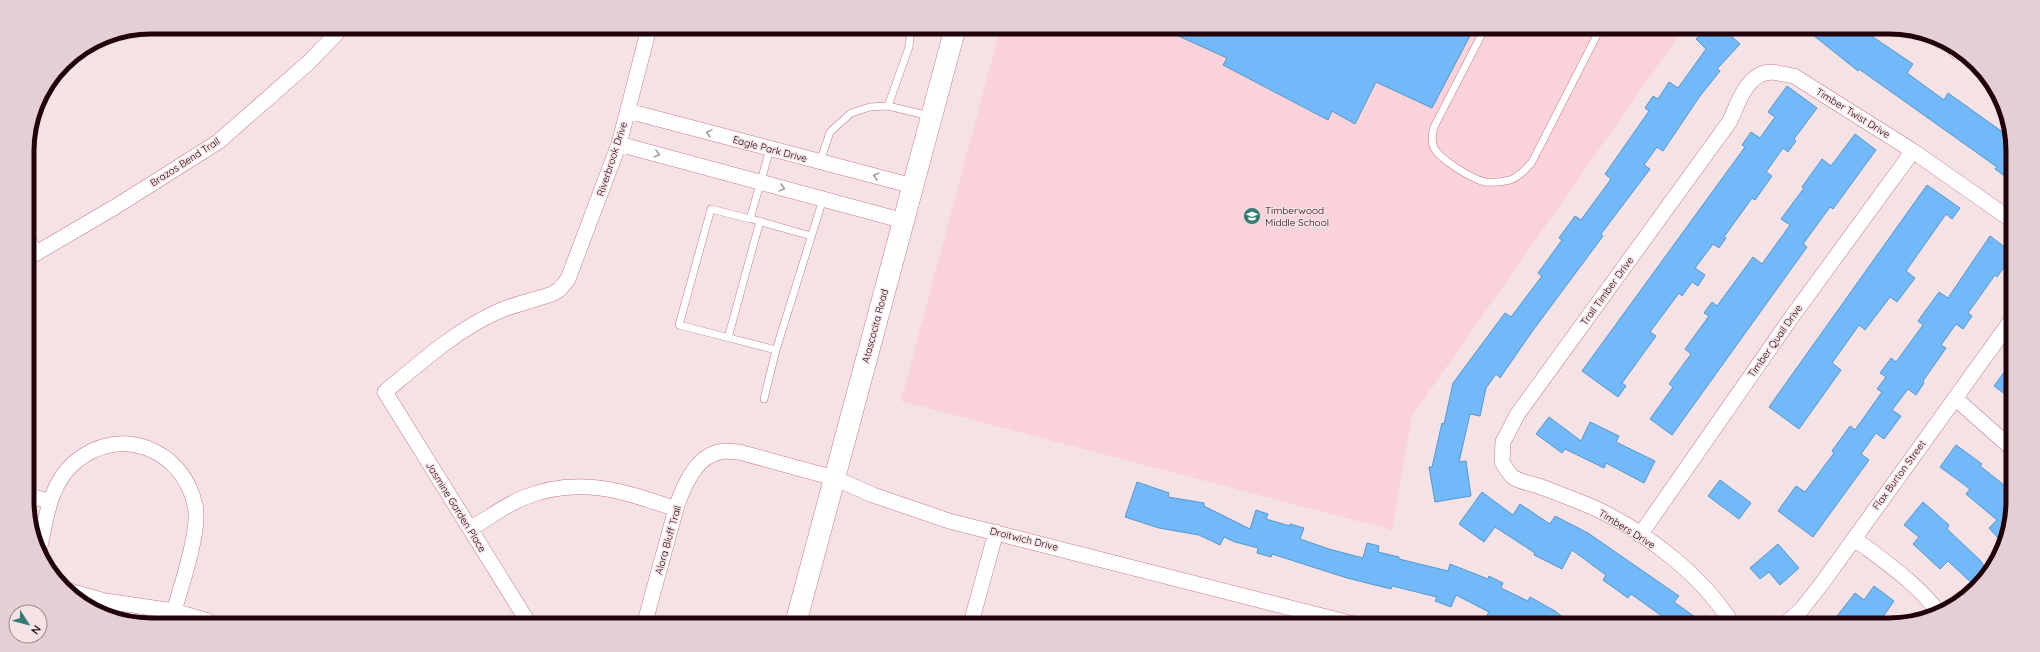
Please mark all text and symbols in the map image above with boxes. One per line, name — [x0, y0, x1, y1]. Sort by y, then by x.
street label: Timber Twist Drive — [1814, 85, 1893, 141]
street label: Riverbrook Drive — [594, 120, 630, 198]
one-way arrow — [706, 129, 712, 137]
street label: Eagle Park Drive — [731, 133, 809, 165]
street label: Brazos Bend Trail — [148, 135, 222, 189]
one-way arrow — [653, 149, 660, 158]
one-way arrow — [872, 173, 879, 181]
one-way arrow — [779, 183, 786, 192]
place label: Timberwood Middle School — [1265, 204, 1329, 229]
school or university icon: Timberwood Middle School — [1242, 206, 1262, 226]
street label: Trail Timber Drive — [1578, 254, 1637, 328]
street label: Atascocita Road — [859, 288, 891, 364]
street label: Timber Quail Drive — [1745, 302, 1805, 380]
street label: Flax Burton Street — [1869, 437, 1929, 512]
street label: Jasmine Garden Place — [423, 459, 489, 555]
street label: Alora Bluff Trail — [652, 504, 684, 576]
street label: Timbers Drive — [1596, 506, 1658, 552]
street label: Droitwich Drive — [988, 524, 1060, 554]
north arrow — [8, 604, 48, 644]
text: N — [28, 622, 44, 637]

